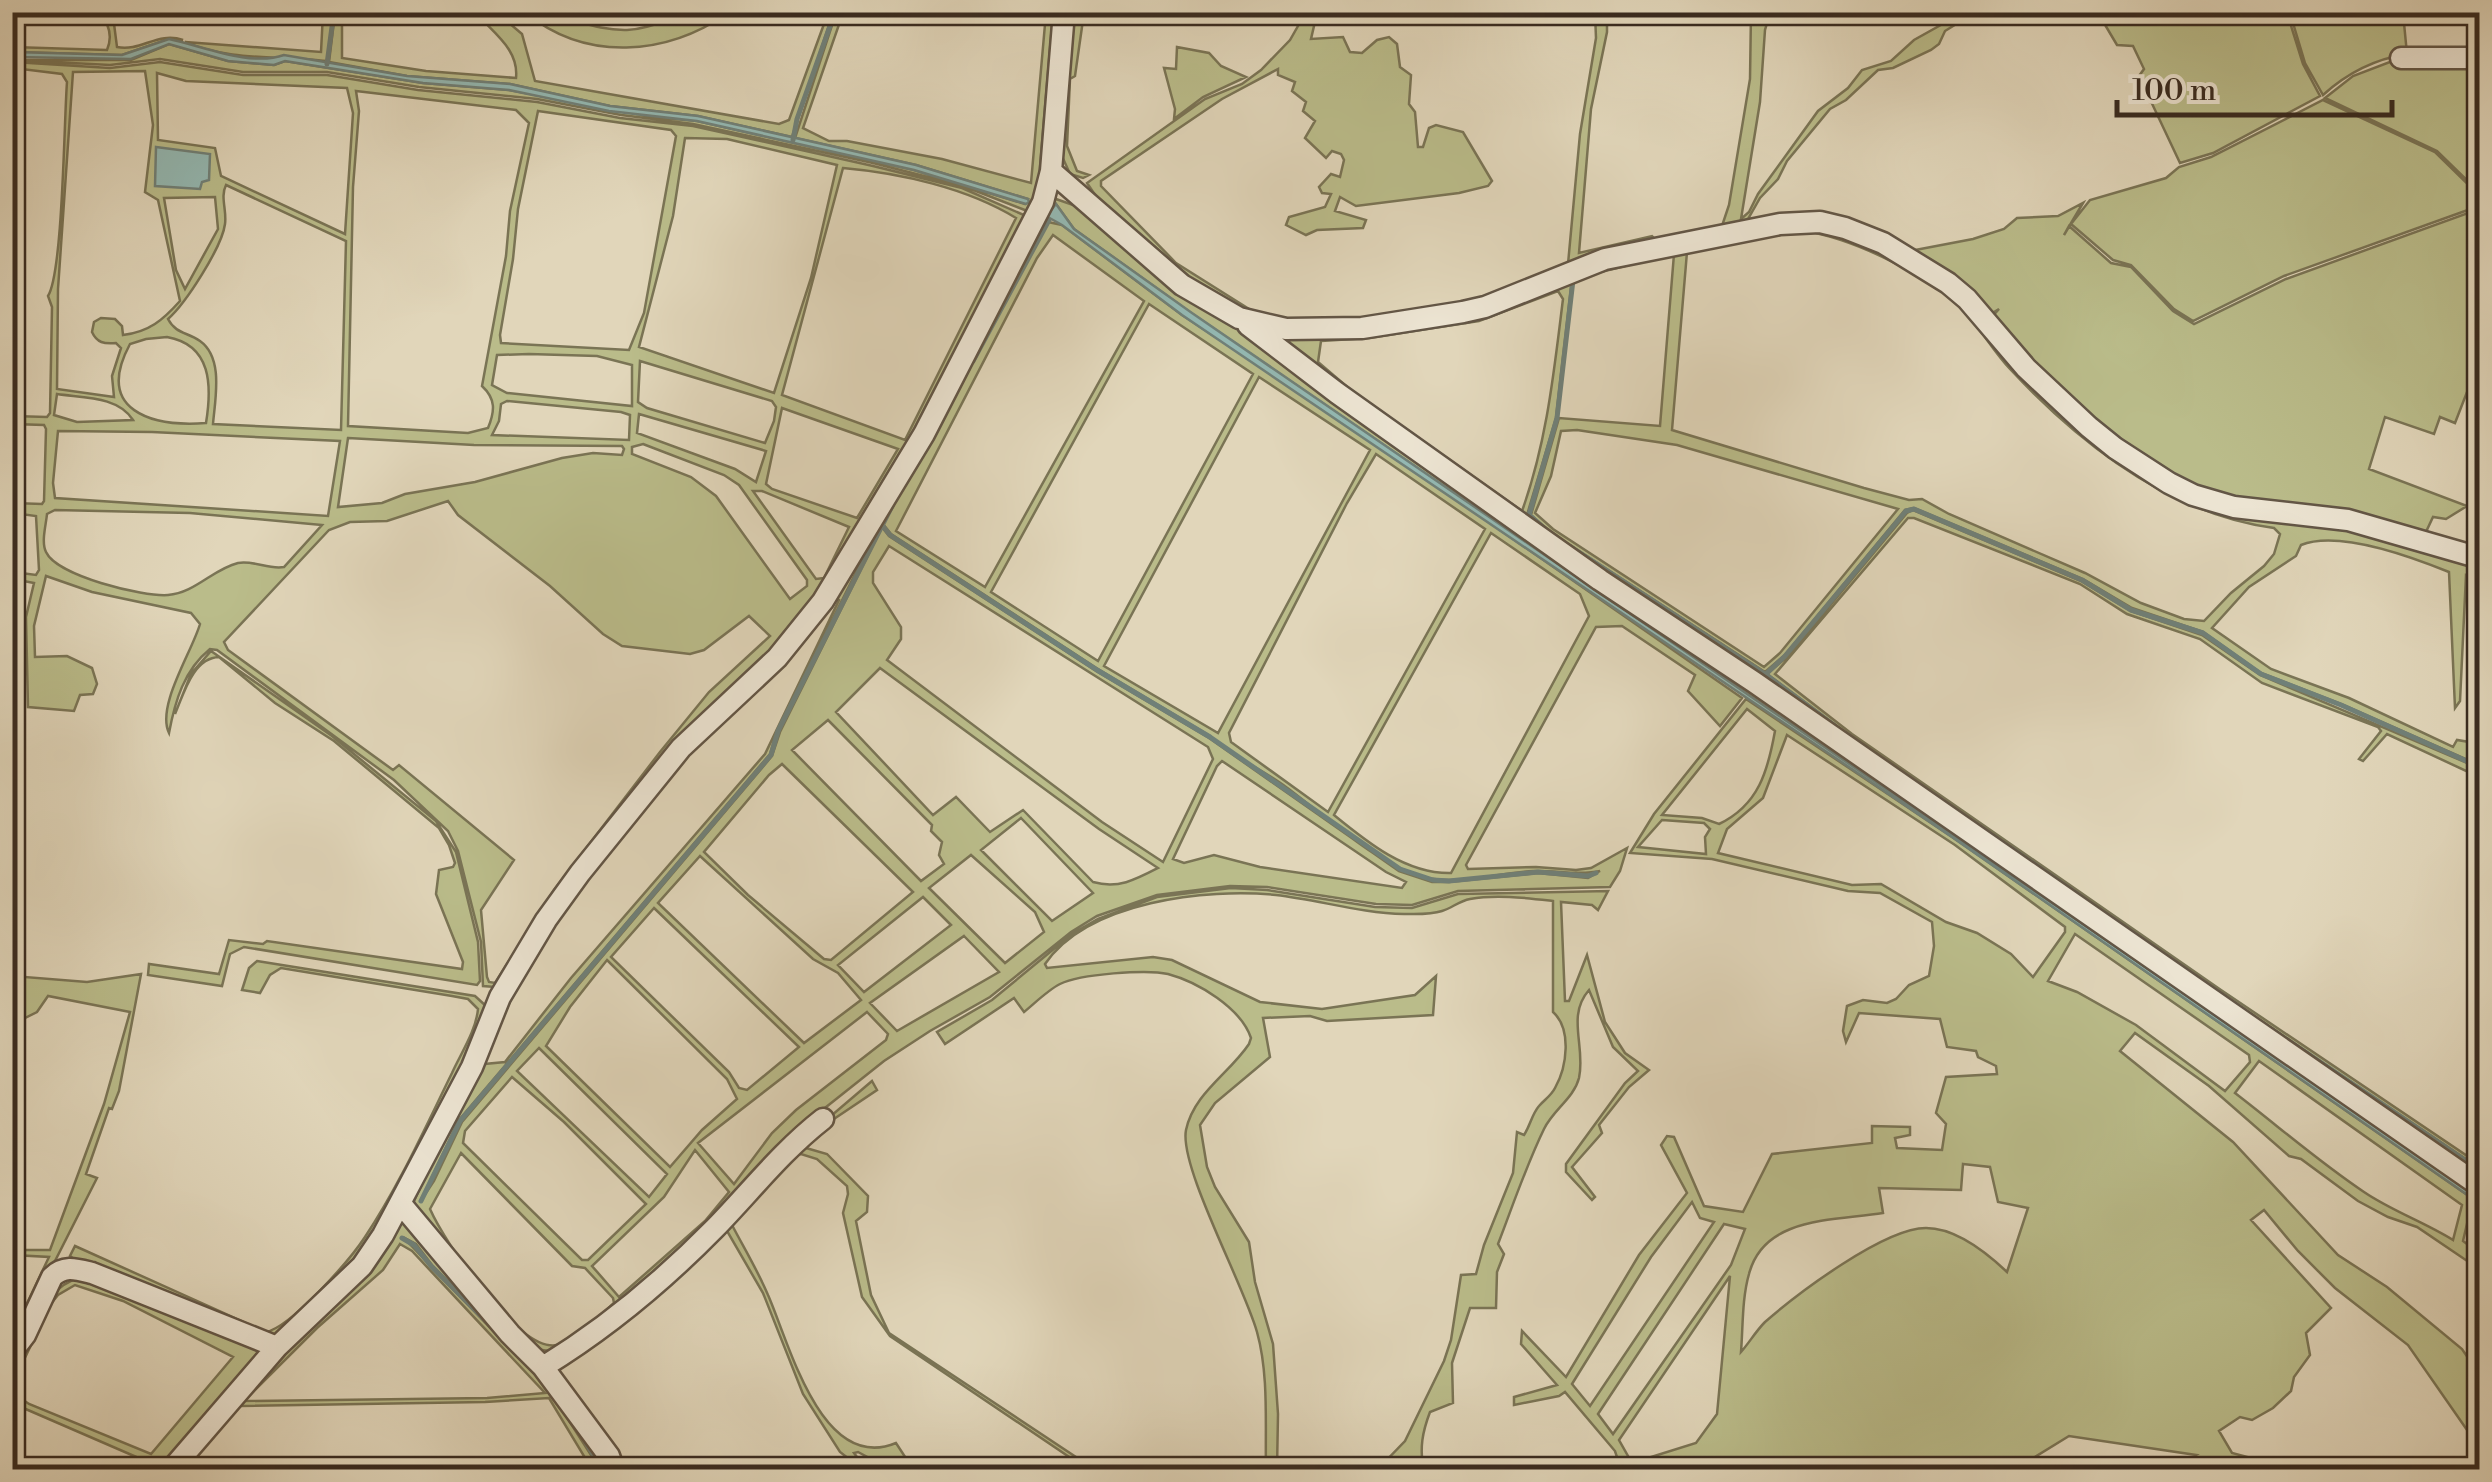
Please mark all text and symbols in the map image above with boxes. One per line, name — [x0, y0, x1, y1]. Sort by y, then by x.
scale bar — [2117, 55, 2392, 117]
text: 100 m — [2132, 72, 2216, 110]

